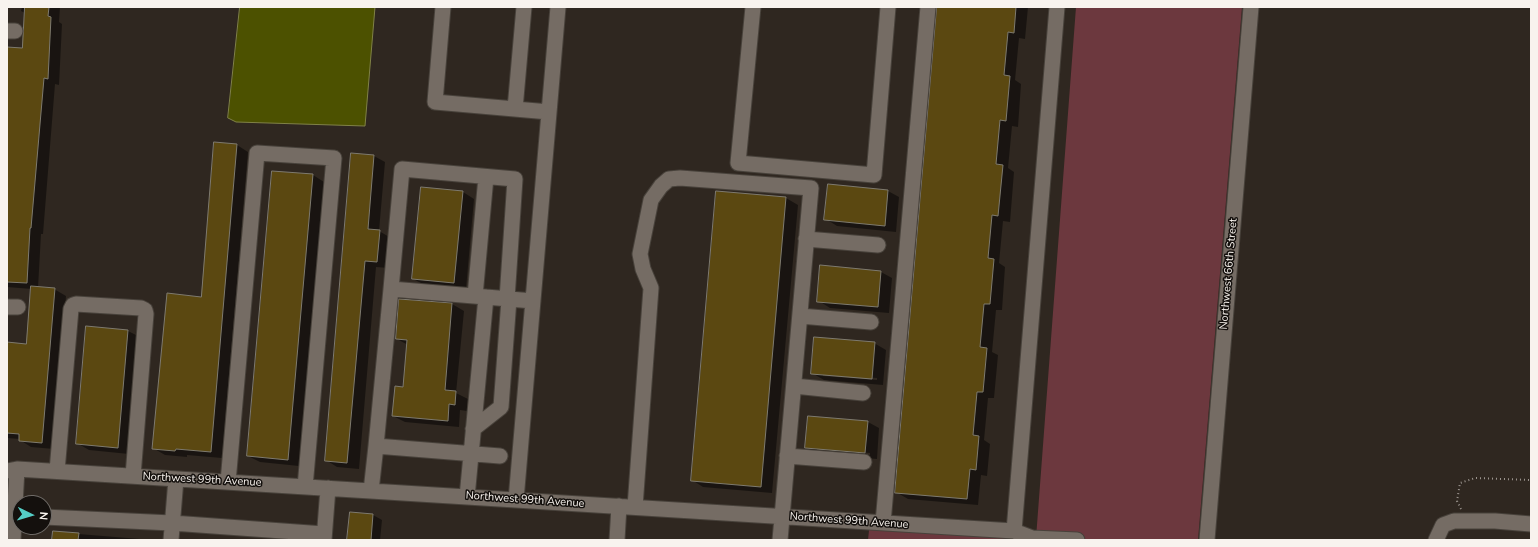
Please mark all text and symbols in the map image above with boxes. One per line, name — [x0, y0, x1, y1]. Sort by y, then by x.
street label: Northwest 66th Street — [1218, 218, 1240, 330]
street label: Northwest 99th Avenue — [142, 470, 262, 490]
street label: Northwest 99th Avenue — [465, 489, 585, 511]
north arrow — [12, 495, 52, 535]
street label: Northwest 99th Avenue — [789, 510, 909, 532]
text: N — [36, 511, 51, 521]

